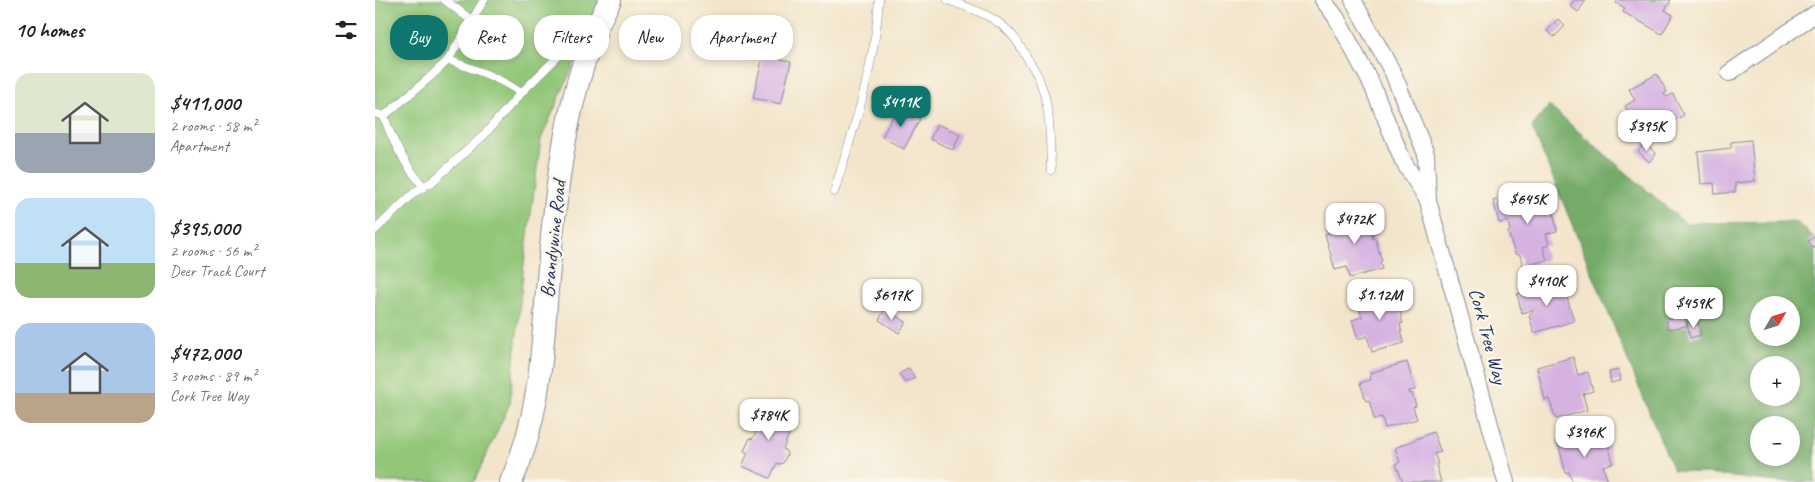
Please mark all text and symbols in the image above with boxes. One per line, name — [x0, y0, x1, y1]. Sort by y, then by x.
chip: Buy — [390, 15, 448, 60]
chip: Rent — [458, 15, 524, 60]
chip: Filters — [534, 15, 609, 60]
chip: New — [619, 15, 681, 60]
chip: Apartment — [691, 15, 793, 60]
icon: filters — [332, 16, 360, 44]
text: 10 homes — [15, 17, 84, 43]
pin: $411K — [866, 86, 936, 128]
text: $411,000 — [170, 90, 240, 116]
text: $411K — [883, 92, 919, 112]
icon: home — [55, 93, 115, 153]
pin: $395K — [1612, 110, 1682, 152]
text: 2 rooms · 58 m² — [170, 116, 256, 136]
text: $395K — [1629, 116, 1665, 136]
text: Apartment — [170, 136, 229, 156]
street label: Brandywine Road — [534, 176, 572, 299]
pin: $645K — [1493, 182, 1563, 225]
text: $645K — [1509, 189, 1547, 209]
pin: $472K — [1320, 202, 1390, 245]
text: $472K — [1337, 209, 1373, 229]
text: $395,000 — [170, 215, 240, 241]
icon: home — [55, 218, 115, 278]
text: 2 rooms · 56 m² — [170, 241, 256, 261]
text: Deer Track Court — [170, 261, 264, 281]
pin: $410K — [1512, 264, 1582, 307]
text: $410K — [1529, 271, 1565, 291]
pin: $617K — [857, 278, 927, 321]
pin: $1.12M — [1339, 278, 1421, 321]
text: $617K — [873, 285, 911, 305]
text: $1.12M — [1358, 285, 1402, 305]
street label: Cork Tree Way — [1463, 285, 1513, 389]
pin: $459K — [1659, 286, 1729, 329]
text: $459K — [1676, 293, 1712, 313]
north arrow — [1750, 296, 1800, 346]
map controls — [1750, 296, 1800, 466]
text: $472,000 — [170, 340, 240, 366]
icon: home — [55, 343, 115, 403]
button: + — [1750, 356, 1800, 406]
text: 3 rooms · 89 m² — [170, 366, 256, 386]
text: Cork Tree Way — [170, 386, 249, 406]
pin: $784K — [734, 398, 804, 441]
text: $784K — [751, 405, 787, 425]
pin: $396K — [1550, 416, 1620, 458]
button: − — [1750, 416, 1800, 466]
text: $396K — [1566, 422, 1604, 442]

